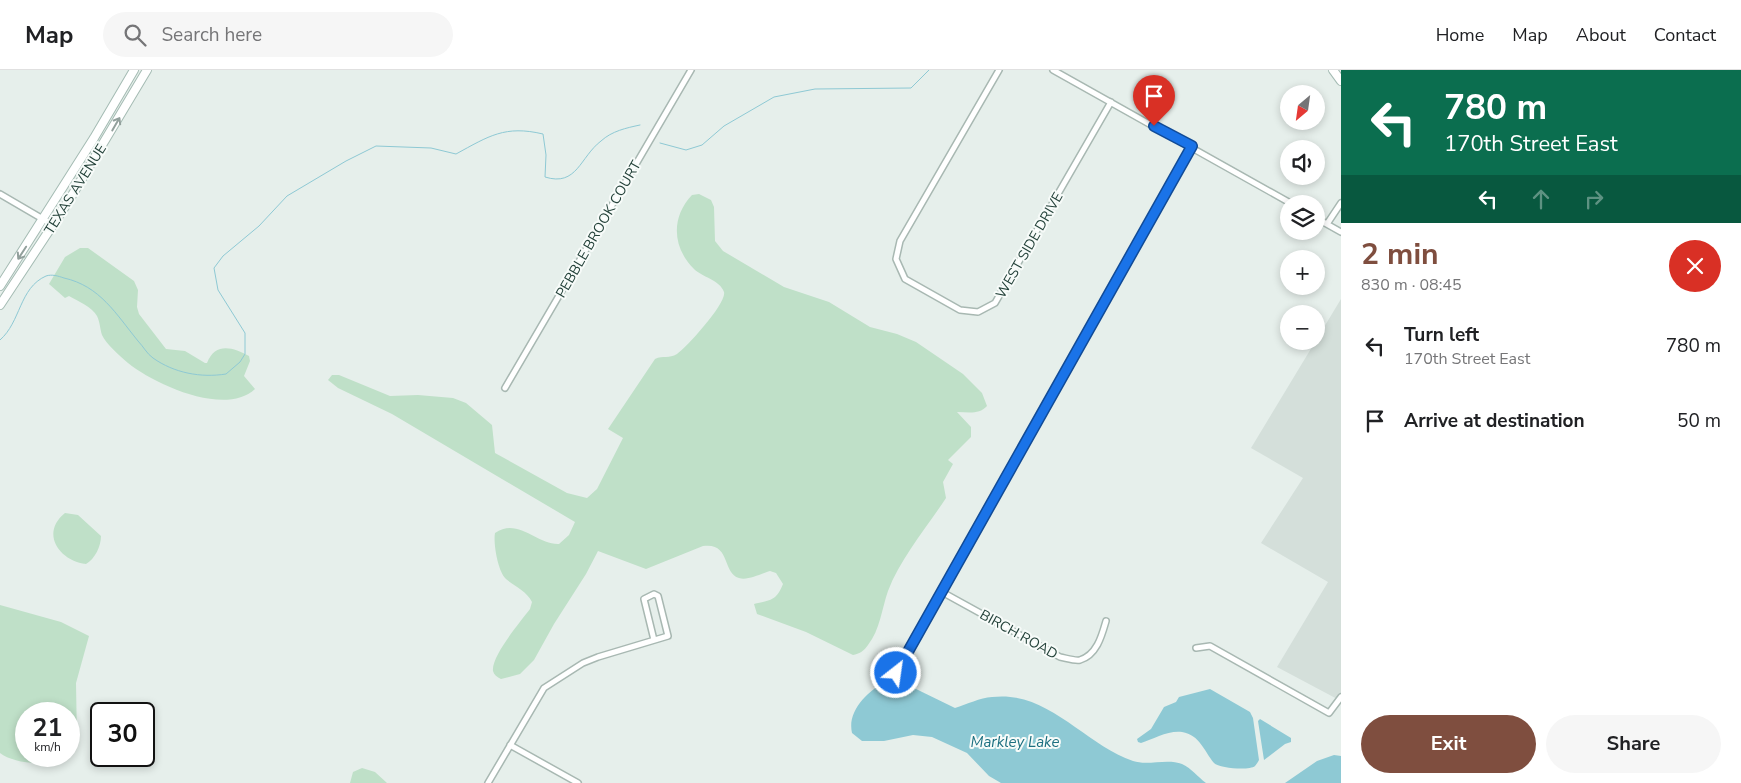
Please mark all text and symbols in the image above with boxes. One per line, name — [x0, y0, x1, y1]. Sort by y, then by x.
search box — [103, 12, 453, 57]
text: Map — [25, 19, 73, 51]
icon: search — [121, 21, 149, 49]
text: Search here — [161, 22, 262, 48]
text: Home — [1436, 23, 1484, 47]
text: Map — [1512, 23, 1548, 47]
text: About — [1576, 23, 1626, 47]
text: Contact — [1654, 23, 1716, 47]
pin — [1133, 75, 1175, 126]
icon: arrive — [1140, 82, 1168, 110]
text: 780 m — [1444, 84, 1547, 131]
north arrow — [1280, 85, 1325, 130]
map controls — [1280, 85, 1325, 350]
icon: left — [1361, 90, 1426, 155]
one-way arrow — [111, 117, 121, 132]
text: 170th Street East — [1444, 129, 1618, 159]
street label: TEXAS AVENUE — [40, 140, 111, 238]
button: sound — [1280, 140, 1325, 185]
street label: PEBBLE BROOK COURT — [551, 157, 646, 301]
icon: left — [1474, 185, 1502, 213]
icon: ahead — [1527, 185, 1555, 213]
icon: right — [1580, 185, 1608, 213]
street label: WEST SIDE DRIVE — [991, 189, 1068, 302]
button: layers — [1280, 195, 1325, 240]
text: 2 min — [1361, 234, 1439, 275]
button: close — [1669, 240, 1721, 292]
one-way arrow — [17, 245, 27, 259]
button: + — [1280, 250, 1325, 295]
text: 830 m · 08:45 — [1361, 274, 1462, 296]
button: − — [1280, 305, 1325, 350]
text: Turn left — [1404, 322, 1479, 348]
icon: left — [1361, 332, 1389, 360]
text: 780 m — [1666, 333, 1721, 359]
text: 170th Street East — [1404, 348, 1530, 370]
icon: arrive — [1361, 407, 1389, 435]
text: Arrive at destination — [1404, 408, 1585, 434]
text: 50 m — [1677, 408, 1721, 434]
street label: BIRCH ROAD — [976, 605, 1061, 664]
position arrow — [869, 646, 921, 698]
speed limit sign: 30 — [90, 702, 155, 767]
text: 21 — [32, 711, 63, 745]
button: Exit — [1361, 715, 1536, 773]
button: Share — [1546, 715, 1721, 773]
water label: Markley Lake — [971, 732, 1059, 752]
text: km/h — [34, 739, 61, 755]

